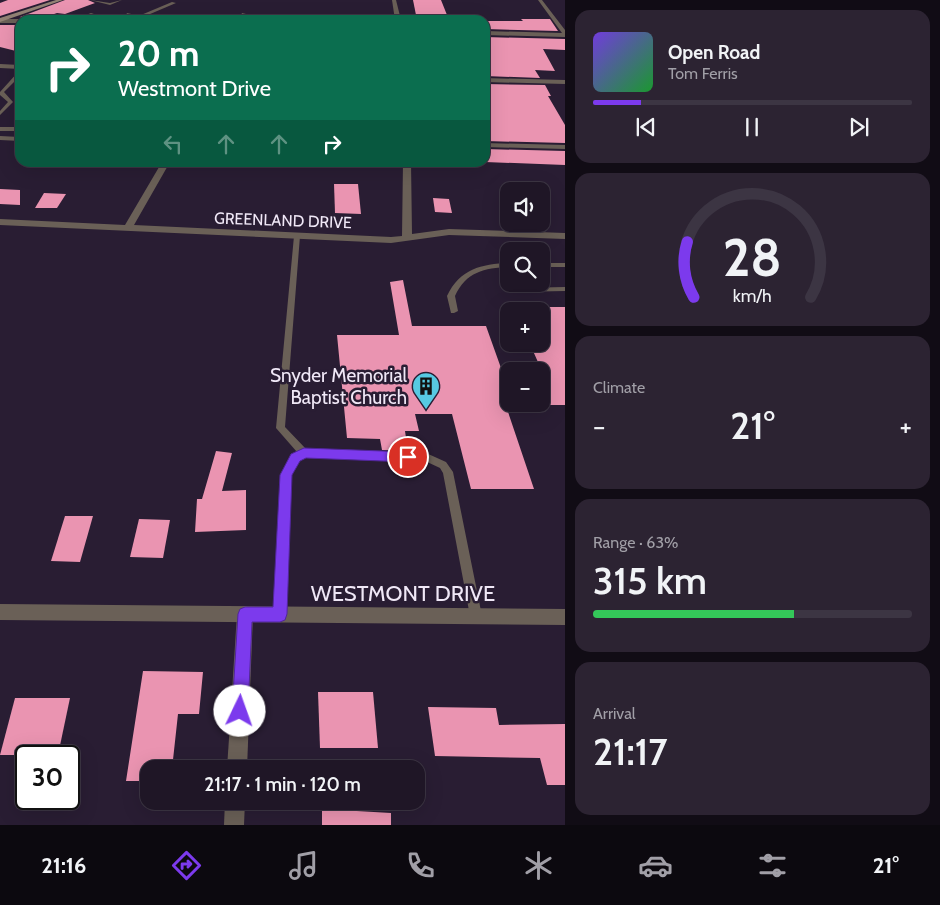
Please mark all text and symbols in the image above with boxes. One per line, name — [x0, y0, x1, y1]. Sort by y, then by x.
text: 20 m — [118, 32, 200, 75]
icon: right — [35, 35, 100, 100]
text: Open Road — [668, 41, 760, 64]
text: Tom Ferris — [668, 64, 738, 83]
text: Westmont Drive — [118, 75, 271, 102]
icon: previous — [632, 113, 660, 141]
icon: pause — [738, 113, 766, 141]
icon: next — [845, 113, 873, 141]
icon: left — [159, 130, 187, 158]
icon: ahead — [212, 130, 240, 158]
icon: ahead — [265, 130, 293, 158]
icon: right — [318, 130, 346, 158]
map controls — [500, 182, 550, 412]
button: sound — [500, 182, 550, 232]
street label: GREENLAND DRIVE — [214, 209, 352, 232]
text: 28 — [723, 226, 782, 289]
button: search — [500, 242, 550, 292]
text: km/h — [733, 285, 772, 306]
button: + — [500, 302, 550, 352]
button: − — [500, 362, 550, 412]
place label: Snyder Memorial Baptist Church — [270, 364, 408, 409]
building icon: Snyder Memorial Baptist Church — [411, 371, 441, 410]
text: Climate — [593, 378, 645, 397]
text: 21° — [730, 402, 775, 449]
text: − — [593, 409, 605, 443]
text: + — [900, 409, 912, 443]
pin — [387, 436, 429, 478]
icon: arrive — [394, 443, 422, 471]
text: Range · 63% — [593, 533, 679, 552]
text: 315 km — [593, 557, 707, 604]
street label: WESTMONT DRIVE — [311, 580, 495, 607]
position arrow — [213, 684, 265, 736]
text: Arrival — [593, 704, 636, 723]
text: 21:17 — [593, 728, 667, 775]
speed limit sign: 30 — [15, 745, 80, 810]
text: 21:17 · 1 min · 120 m — [204, 773, 361, 796]
icon: directions — [169, 848, 204, 883]
icon: music — [286, 848, 321, 883]
icon: phone — [403, 848, 438, 883]
icon: climate — [521, 848, 556, 883]
icon: car — [638, 848, 673, 883]
icon: filters — [755, 848, 790, 883]
text: 21:16 — [41, 852, 86, 879]
text: 21° — [873, 852, 899, 879]

